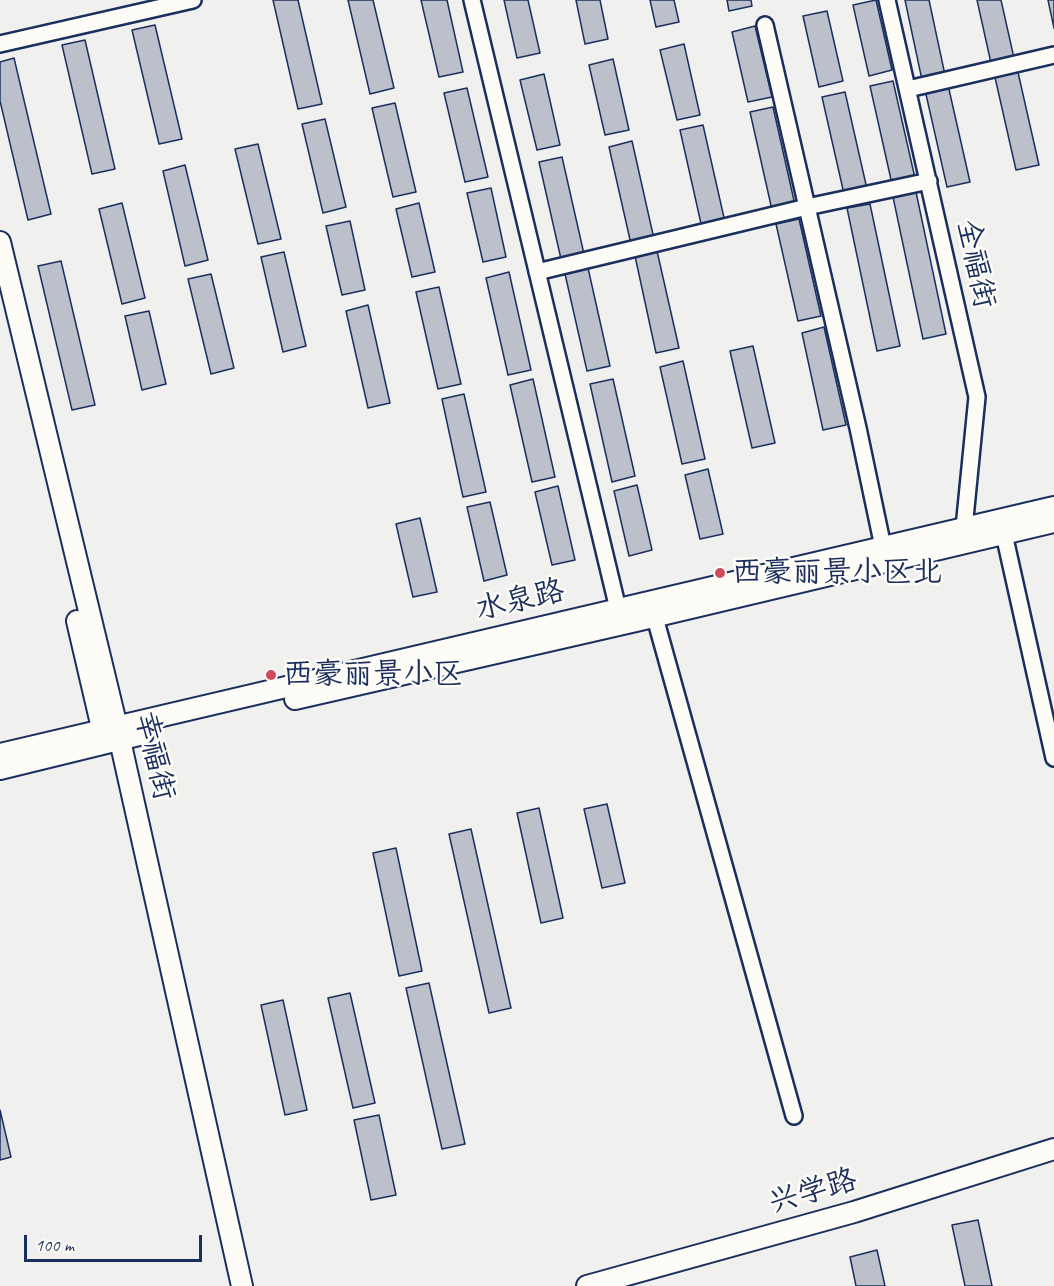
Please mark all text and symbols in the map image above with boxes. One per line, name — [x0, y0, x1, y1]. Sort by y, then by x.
street label: 全福街 — [948, 216, 1002, 312]
place label: 西豪丽景小区北 — [732, 555, 942, 591]
marker: 西豪丽景小区北 — [713, 566, 727, 580]
street label: 水泉路 — [472, 573, 568, 629]
place label: 西豪丽景小区 — [283, 657, 463, 693]
marker: 西豪丽景小区 — [264, 668, 278, 682]
street label: 幸福街 — [126, 708, 182, 804]
street label: 兴学路 — [765, 1162, 861, 1222]
scale bar — [27, 1223, 206, 1261]
text: 100 m — [35, 1234, 74, 1256]

